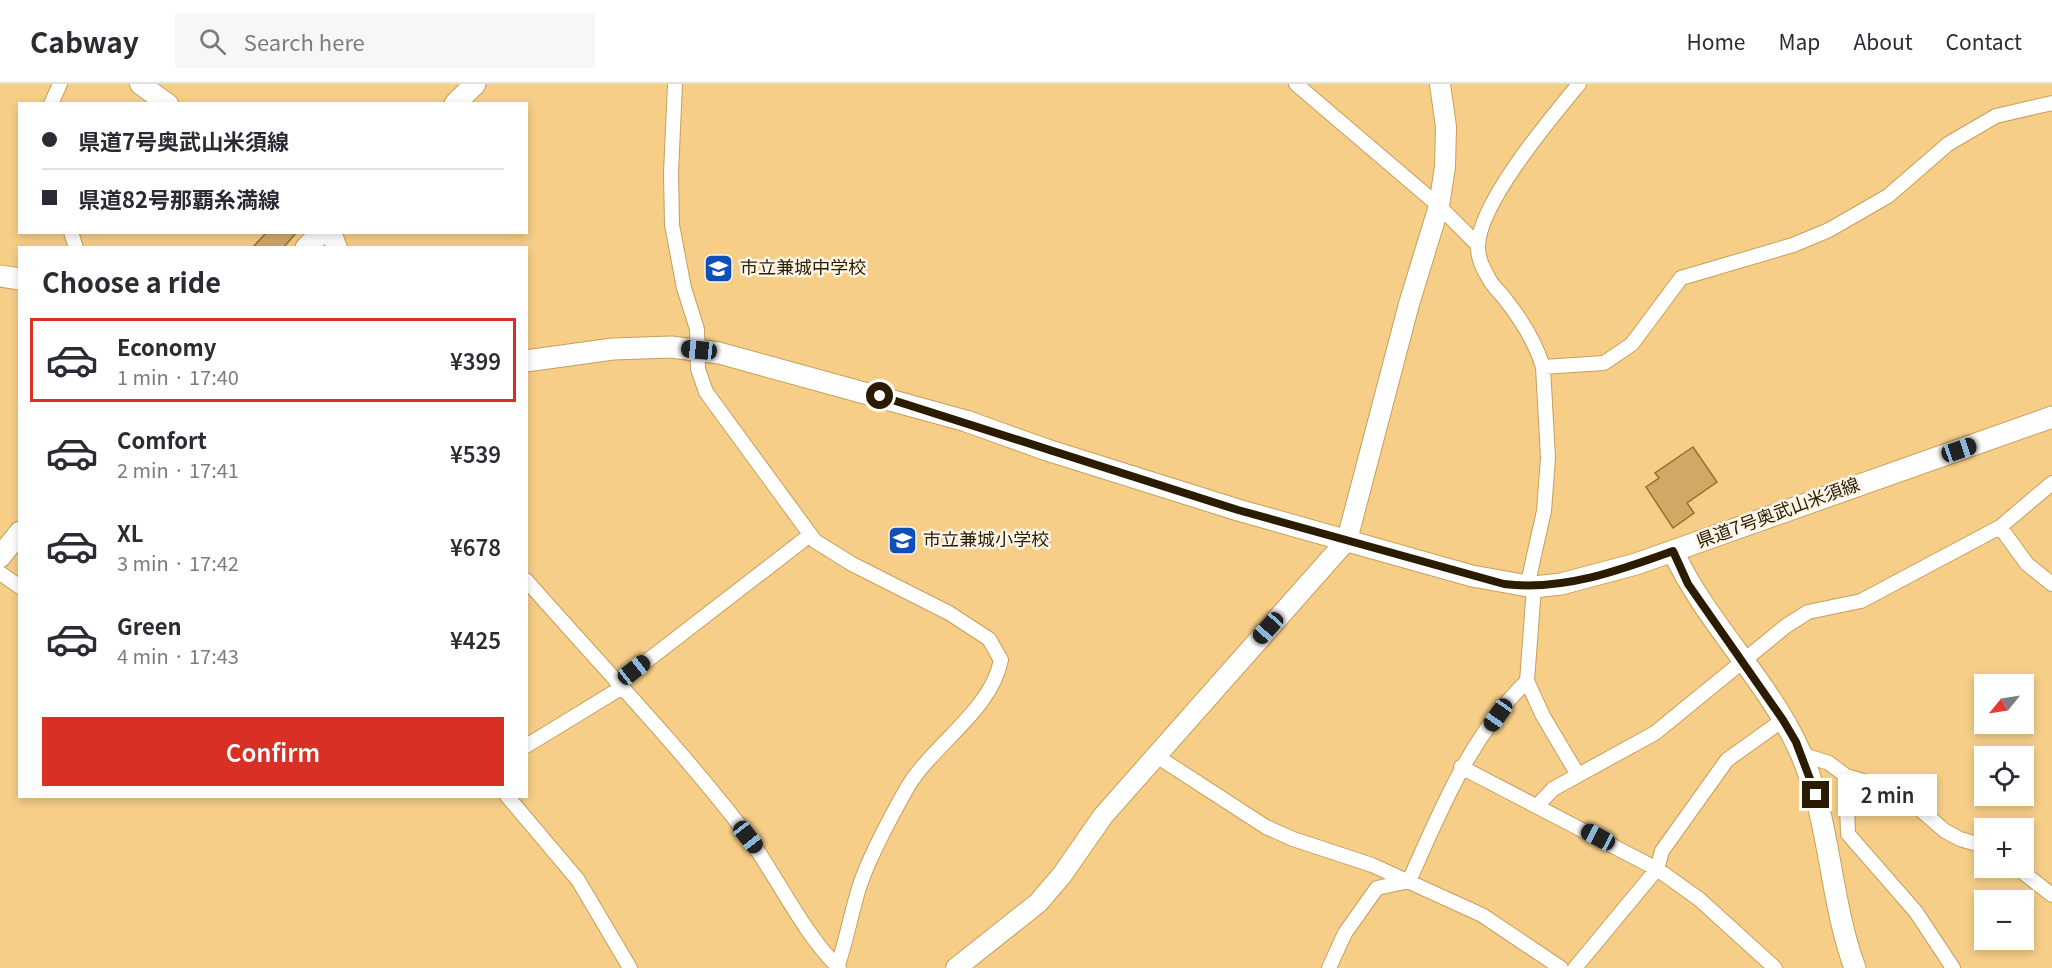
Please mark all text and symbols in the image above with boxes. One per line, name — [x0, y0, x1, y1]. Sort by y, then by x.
search box — [175, 14, 595, 68]
text: Cabway — [30, 21, 139, 61]
icon: search — [196, 25, 229, 58]
text: Search here — [244, 25, 365, 57]
text: Home — [1686, 26, 1746, 56]
text: Map — [1779, 26, 1820, 56]
text: About — [1853, 26, 1913, 56]
text: Contact — [1946, 26, 2022, 56]
text: 県道7号奥武山米須線 — [78, 124, 289, 156]
text: 県道82号那覇糸満線 — [78, 182, 280, 214]
school or university icon: 市立兼城中学校 — [703, 252, 735, 284]
place label: 市立兼城中学校 — [740, 253, 866, 279]
text: Choose a ride — [42, 262, 221, 301]
text: Economy — [117, 330, 216, 362]
icon: car — [45, 333, 99, 387]
car — [680, 339, 718, 361]
text: ¥399 — [450, 344, 501, 376]
text: 1 min · 17:40 — [117, 362, 239, 391]
route start — [866, 382, 893, 409]
text: Comfort — [117, 423, 207, 455]
icon: car — [45, 426, 99, 480]
car — [1939, 436, 1979, 464]
text: ¥539 — [450, 437, 501, 469]
text: 2 min · 17:41 — [117, 455, 239, 484]
street label: 県道7号奥武山米須線 — [1692, 469, 1863, 553]
text: XL — [117, 516, 144, 548]
icon: car — [45, 519, 99, 573]
school or university icon: 市立兼城小学校 — [886, 524, 918, 556]
place label: 市立兼城小学校 — [923, 525, 1049, 551]
text: ¥678 — [450, 530, 501, 562]
text: 3 min · 17:42 — [117, 548, 239, 577]
text: Green — [117, 609, 182, 641]
car — [1249, 609, 1287, 647]
icon: car — [45, 612, 99, 666]
text: ¥425 — [450, 623, 501, 655]
text: 4 min · 17:43 — [117, 641, 239, 670]
car — [614, 652, 654, 688]
north arrow — [1974, 674, 2034, 734]
map controls — [1974, 674, 2034, 950]
car — [1480, 695, 1516, 735]
button: Confirm — [42, 717, 504, 786]
button: locate — [1974, 746, 2034, 806]
callout: 2 min — [1837, 774, 1936, 816]
text: 2 min — [1861, 780, 1914, 809]
route end — [1802, 781, 1829, 808]
car — [730, 817, 766, 857]
button: + — [1974, 818, 2034, 878]
car — [1578, 821, 1618, 853]
button: − — [1974, 890, 2034, 950]

